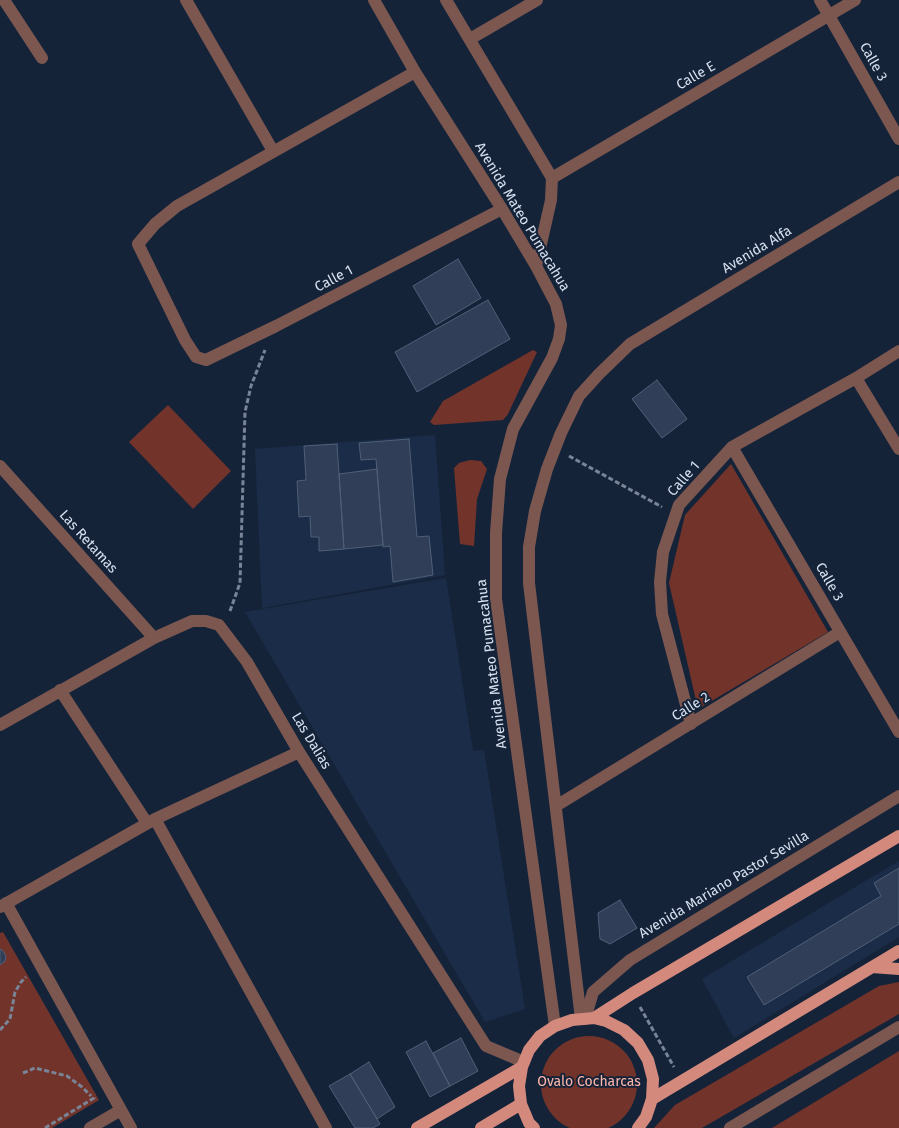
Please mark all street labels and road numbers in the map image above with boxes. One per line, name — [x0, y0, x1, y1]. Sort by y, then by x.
street label: Calle 3 — [856, 40, 890, 84]
street label: Calle E — [674, 58, 718, 94]
street label: Avenida Mateo Pumacahua — [471, 139, 573, 295]
street label: Avenida Alfa — [719, 223, 795, 277]
street label: Calle 1 — [312, 262, 356, 296]
street label: Calle 1 — [664, 458, 704, 500]
street label: Las Retamas — [55, 507, 121, 577]
street label: Calle 3 — [811, 560, 847, 604]
street label: Avenida Mateo Pumacahua — [473, 578, 511, 750]
street label: Calle 2 — [669, 689, 713, 725]
street label: Las Dalias — [288, 710, 334, 772]
street label: Avenida Mariano Pastor Sevilla — [636, 828, 812, 942]

